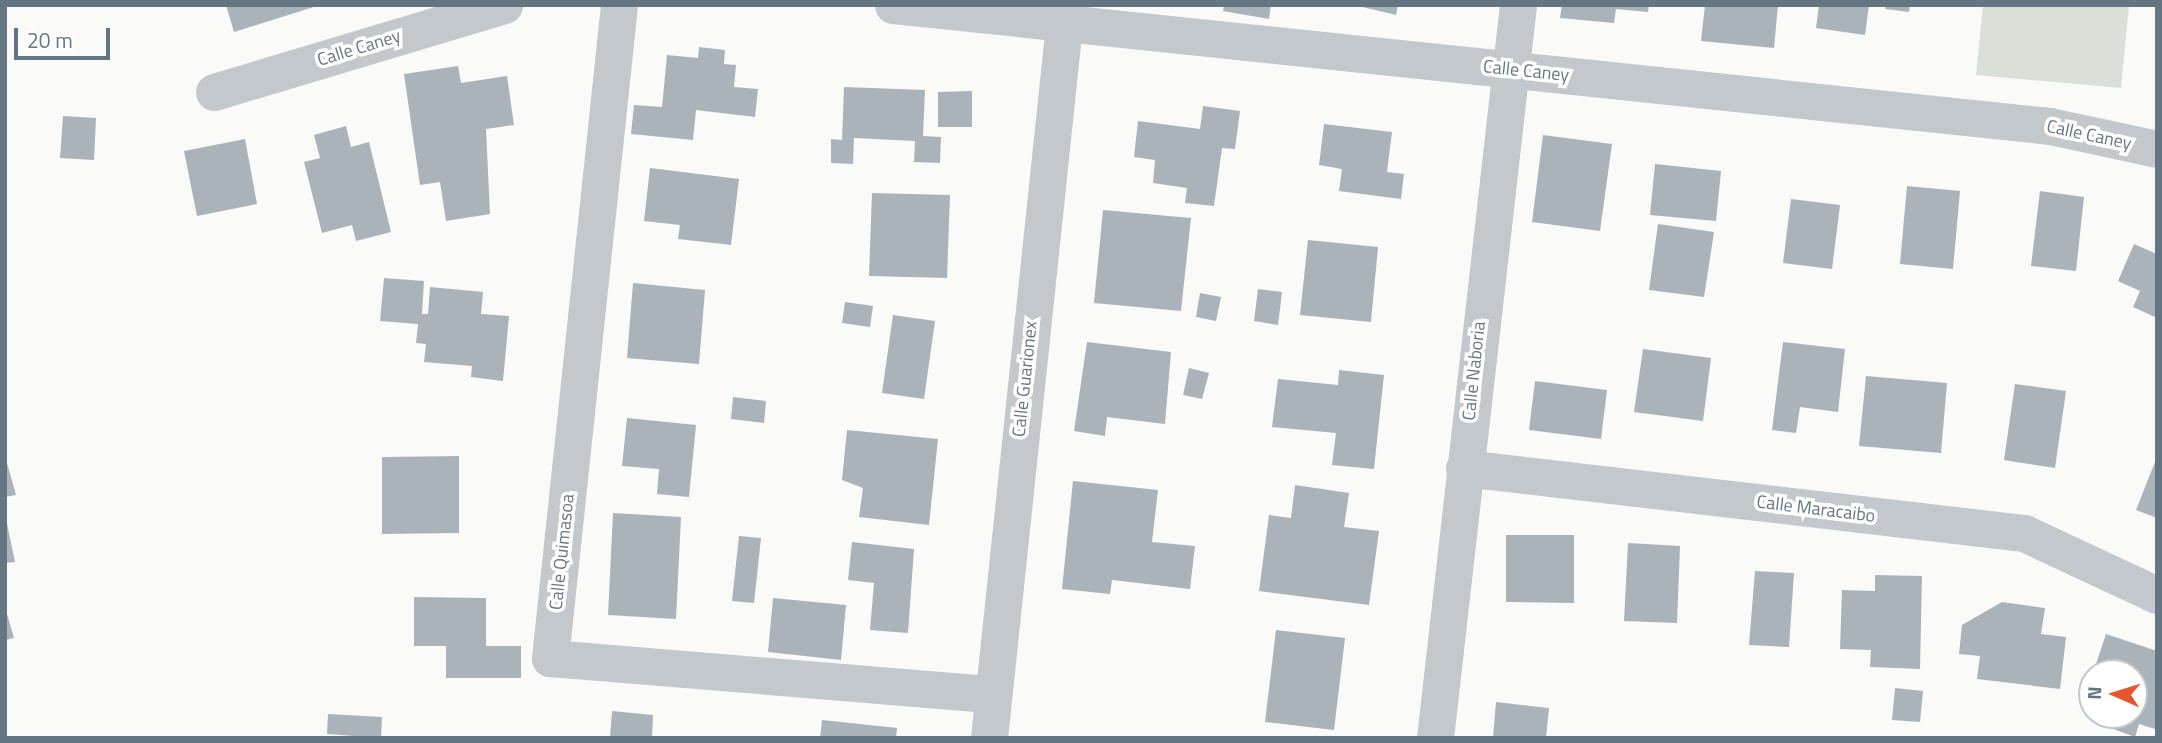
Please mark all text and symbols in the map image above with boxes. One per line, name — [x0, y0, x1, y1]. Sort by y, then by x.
scale bar — [18, 14, 114, 58]
text: 20 m — [27, 24, 73, 56]
street label: Calle Caney — [315, 25, 403, 71]
street label: Calle Caney — [1482, 56, 1570, 86]
street label: Calle Caney — [2045, 115, 2133, 155]
street label: Calle Guarionex — [1008, 320, 1042, 438]
street label: Calle Naboria — [1458, 320, 1490, 422]
street label: Calle Maracaibo — [1755, 491, 1877, 527]
street label: Calle Quimasoa — [545, 493, 579, 611]
north arrow — [2078, 659, 2148, 729]
text: N — [2079, 686, 2108, 700]

